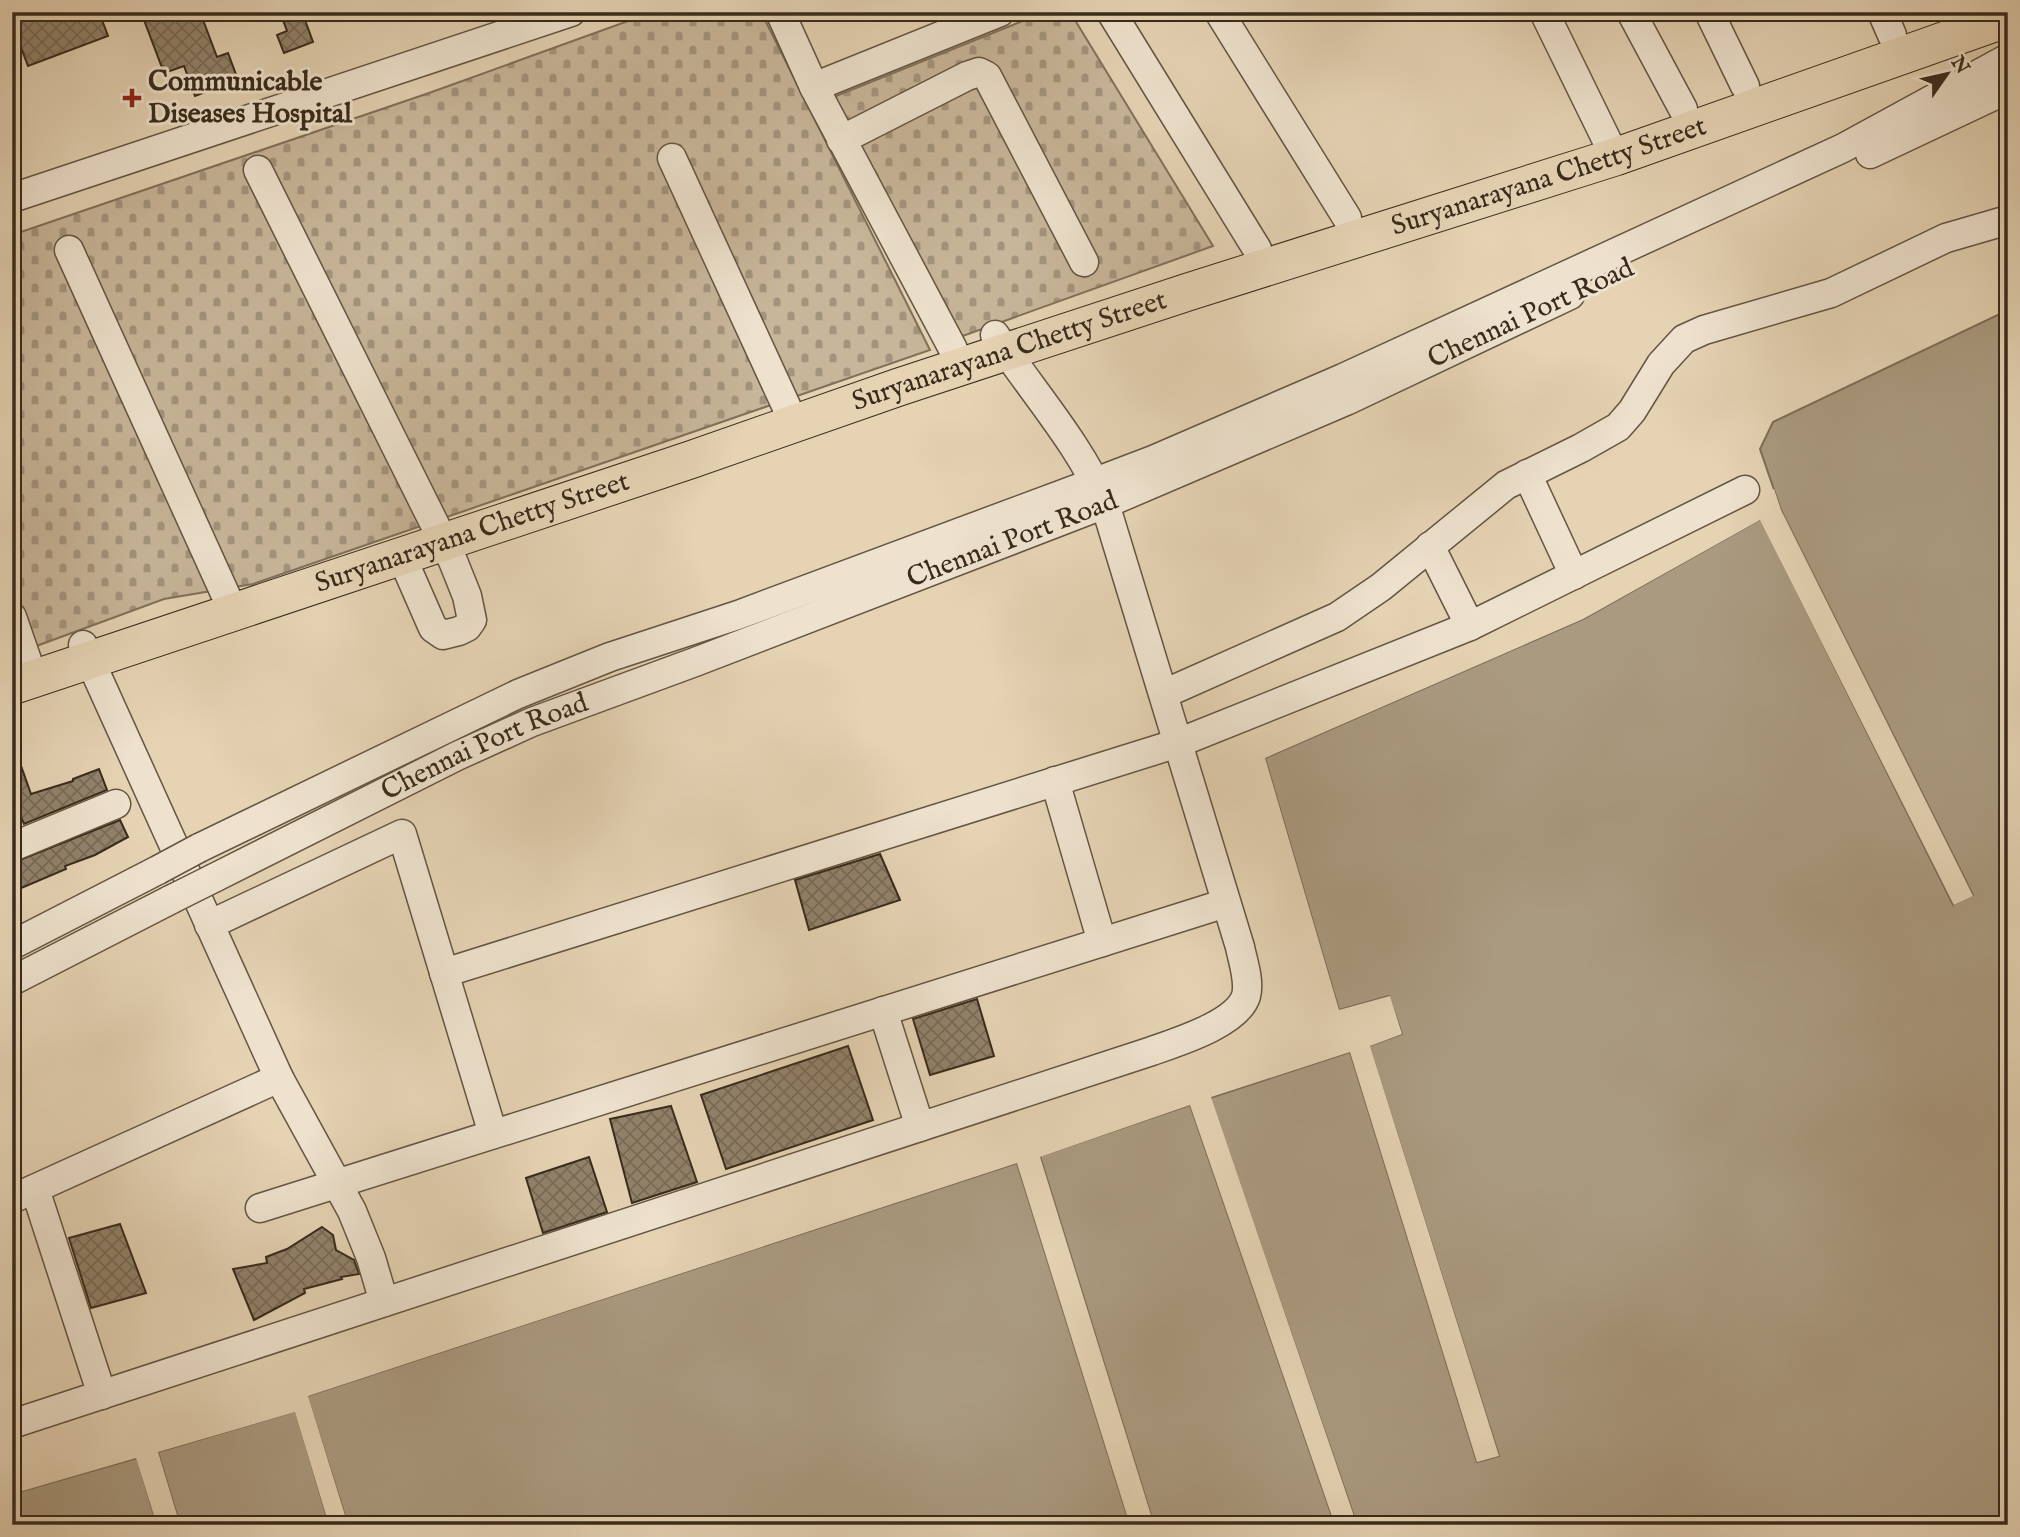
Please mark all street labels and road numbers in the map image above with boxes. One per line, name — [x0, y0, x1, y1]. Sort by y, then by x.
street label: Suryanarayana Chetty Street — [1387, 109, 1711, 244]
street label: Chennai Port Road — [1422, 251, 1640, 377]
street label: Suryanarayana Chetty Street — [847, 283, 1171, 420]
street label: Suryanarayana Chetty Street — [310, 464, 634, 601]
street label: Chennai Port Road — [902, 483, 1123, 596]
street label: Chennai Port Road — [375, 685, 593, 809]

